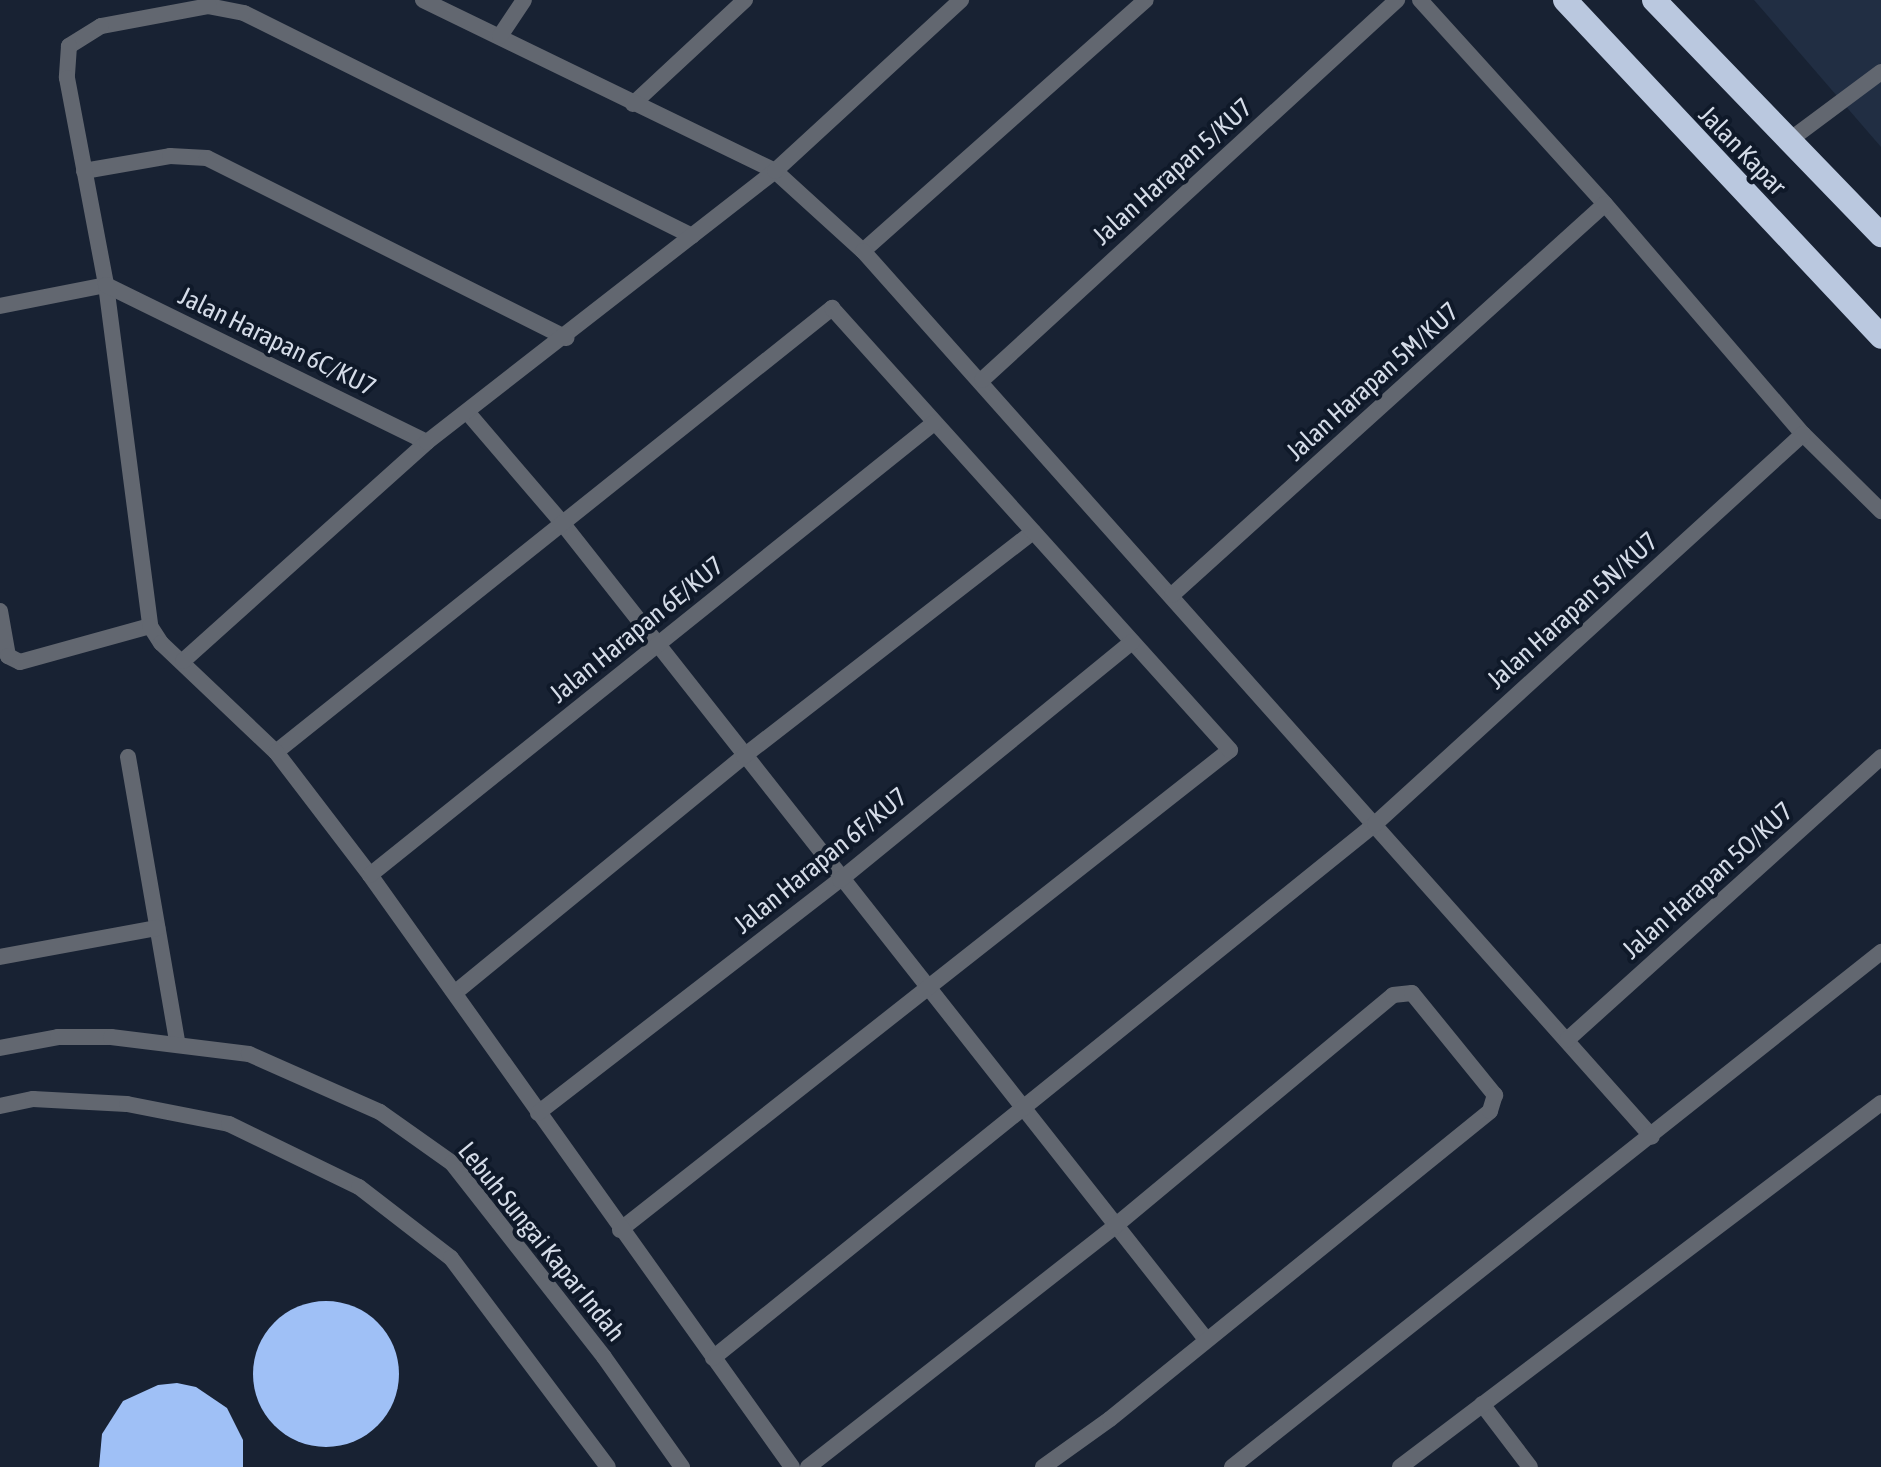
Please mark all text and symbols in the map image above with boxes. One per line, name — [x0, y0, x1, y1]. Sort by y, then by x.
street label: Jalan Harapan 5/KU7 — [1087, 92, 1259, 252]
street label: Jalan Kapar — [1692, 100, 1792, 202]
street label: Jalan Harapan 6C/KU7 — [173, 281, 381, 403]
street label: Jalan Harapan 5M/KU7 — [1280, 296, 1466, 468]
street label: Jalan Harapan 5N/KU7 — [1481, 526, 1665, 696]
street label: Jalan Harapan 6E/KU7 — [544, 550, 730, 710]
street label: Jalan Harapan 6F/KU7 — [728, 781, 914, 941]
street label: Jalan Harapan 5O/KU7 — [1616, 796, 1800, 966]
street label: Lebuh Sungai Kapar Indah — [451, 1136, 631, 1348]

